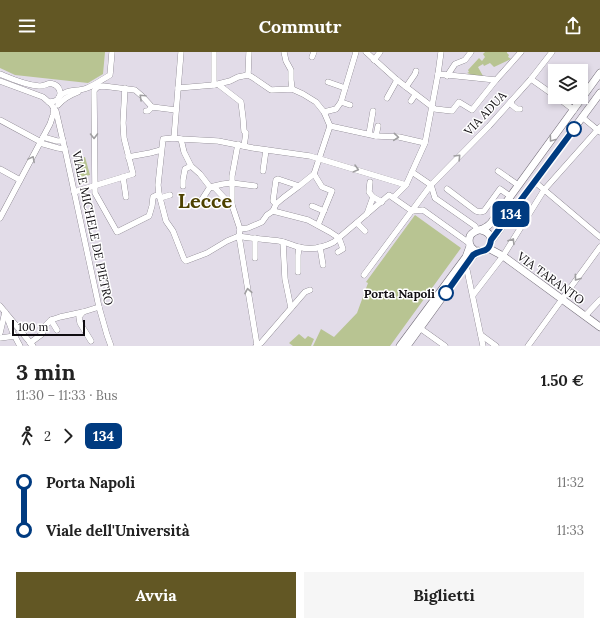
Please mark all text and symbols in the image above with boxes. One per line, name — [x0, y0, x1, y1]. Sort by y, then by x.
icon: menu — [16, 15, 38, 37]
text: Commutr — [259, 15, 341, 38]
icon: share — [562, 15, 584, 37]
map controls — [548, 64, 588, 104]
button: layers — [548, 64, 588, 104]
street label: VIA ADUA — [460, 87, 510, 139]
one-way arrow — [139, 94, 147, 101]
unlabelled marker — [566, 121, 582, 137]
one-way arrow — [392, 132, 399, 141]
one-way arrow — [90, 133, 98, 139]
one-way arrow — [550, 134, 557, 141]
street label: VIALE MICHELE DE PIETRO — [69, 148, 117, 307]
one-way arrow — [453, 154, 461, 162]
one-way arrow — [27, 156, 34, 163]
one-way arrow — [353, 165, 360, 173]
district label: Lecce — [178, 188, 232, 213]
line badge: 134 — [488, 201, 534, 227]
text: 134 — [500, 205, 522, 223]
one-way arrow — [507, 238, 515, 245]
street label: VIA TARANTO — [514, 248, 588, 307]
one-way arrow — [575, 274, 582, 281]
marker: Porta Napoli — [438, 285, 454, 301]
place label: Porta Napoli — [364, 286, 435, 301]
one-way arrow — [245, 288, 253, 294]
scale bar — [12, 318, 85, 337]
text: 100 m — [18, 320, 48, 334]
text: 3 min — [16, 358, 76, 386]
text: 1.50 € — [541, 371, 584, 390]
text: 11:30 – 11:33 · Bus — [16, 387, 118, 404]
icon: walk — [16, 425, 38, 447]
icon: forward — [57, 425, 79, 447]
text: 134 — [93, 427, 114, 445]
text: 2 — [44, 428, 51, 445]
text: Porta Napoli — [46, 473, 135, 492]
text: 11:32 — [557, 474, 584, 491]
text: Viale dell'Università — [46, 521, 190, 540]
text: 11:33 — [557, 522, 584, 539]
button: Avvia — [16, 572, 296, 618]
button: Biglietti — [304, 572, 584, 618]

